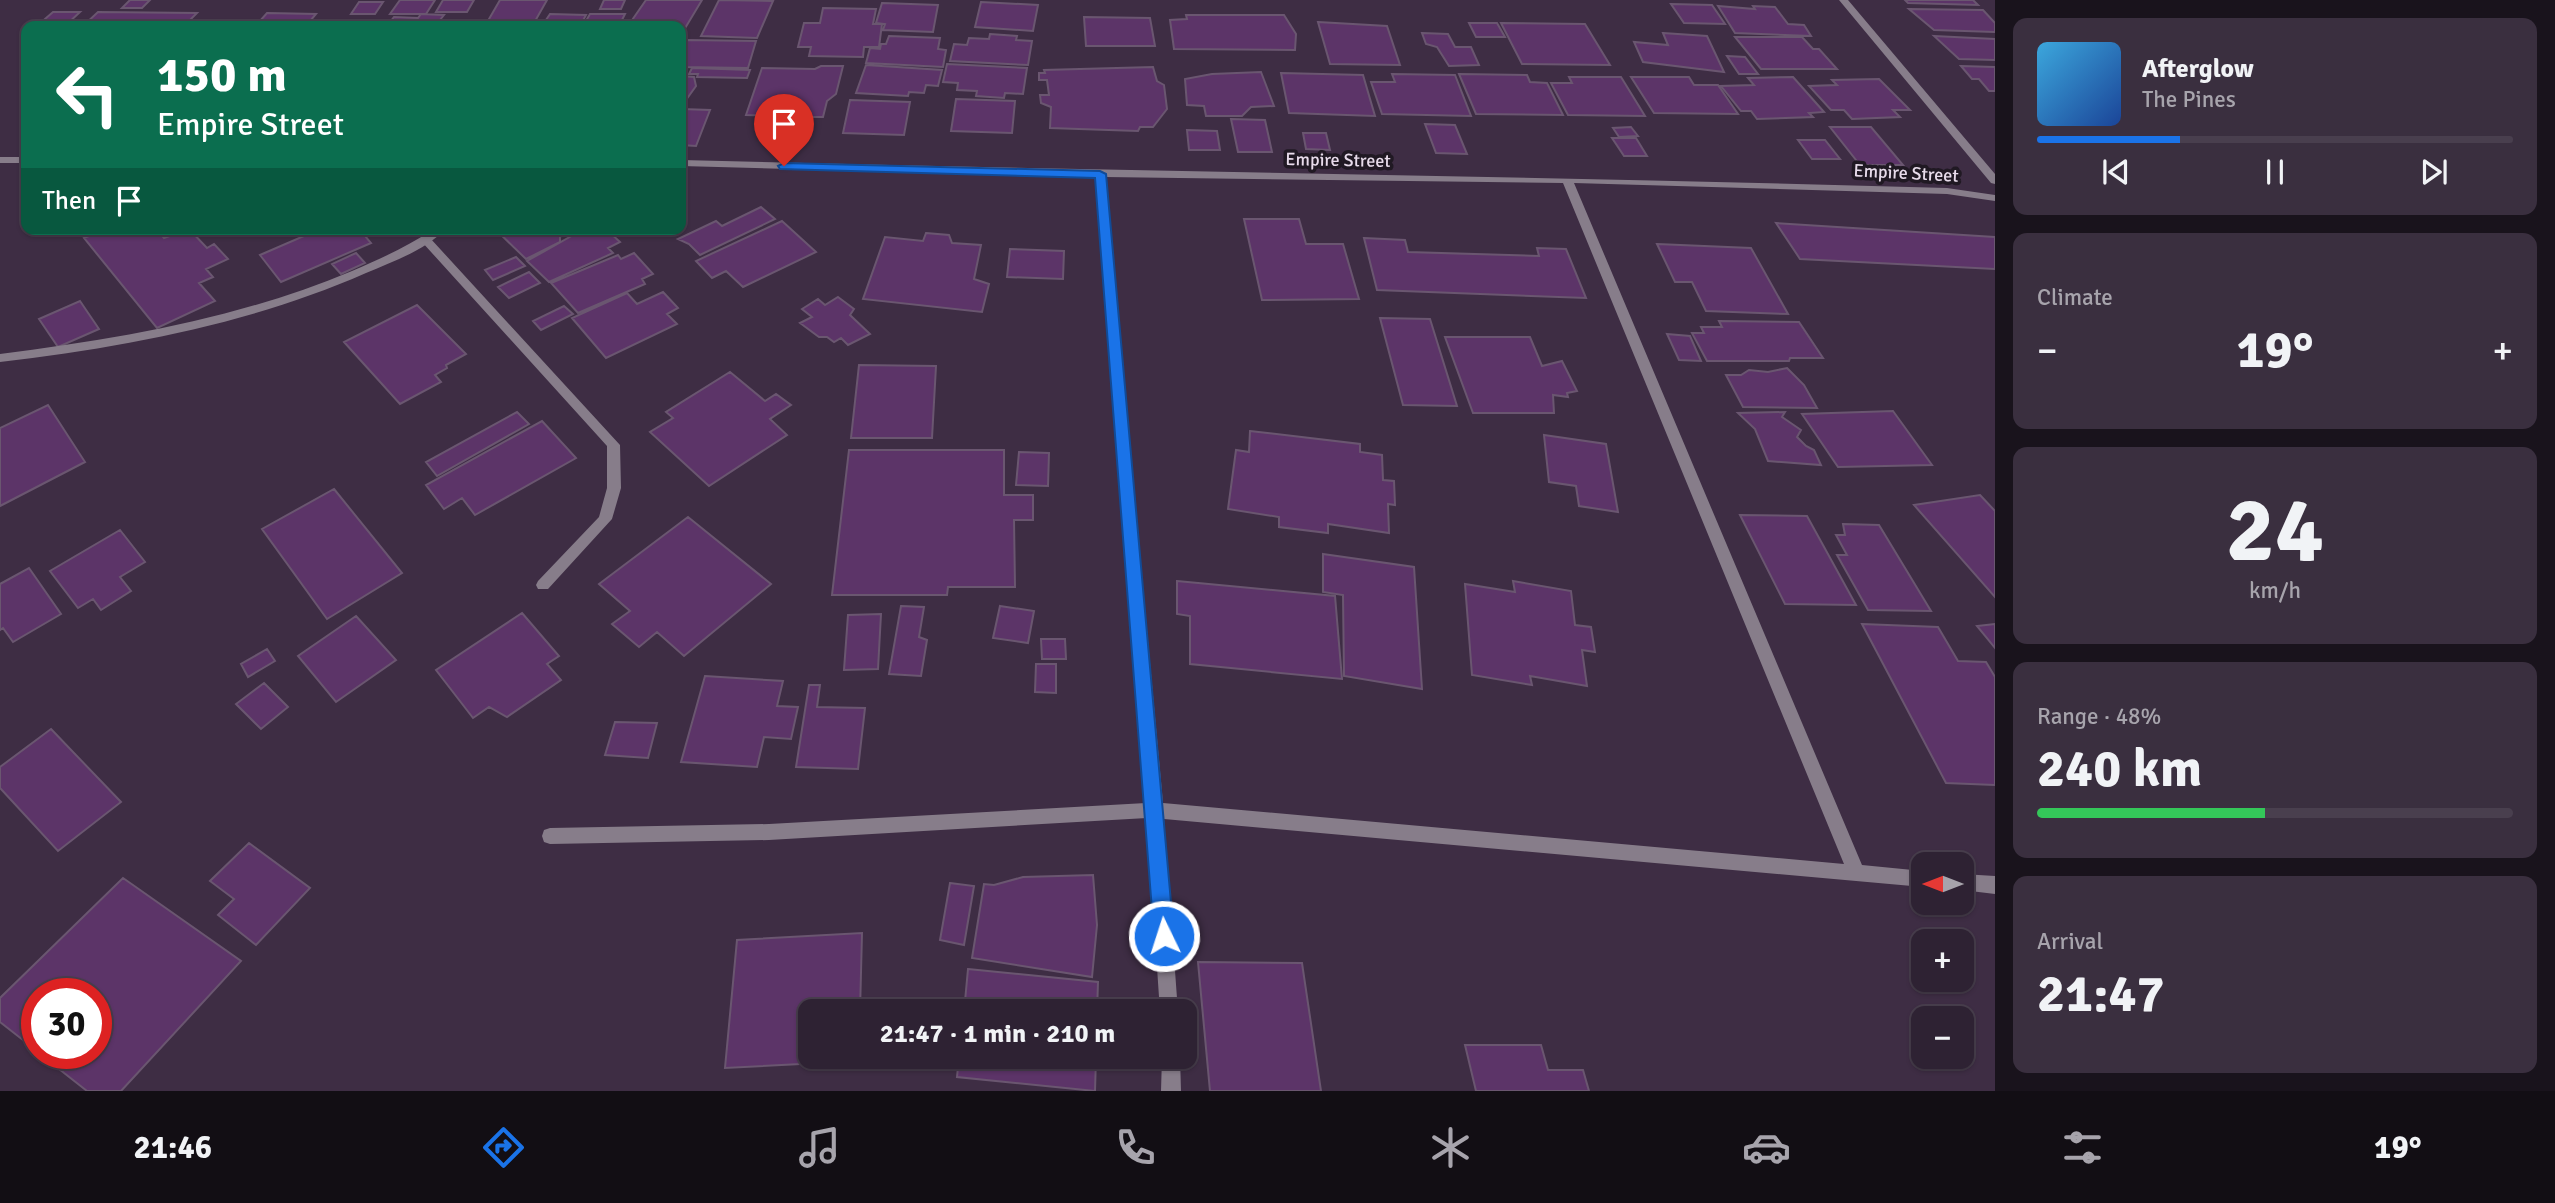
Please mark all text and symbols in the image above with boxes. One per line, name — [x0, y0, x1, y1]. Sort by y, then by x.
text: 150 m — [157, 45, 287, 105]
icon: left — [42, 49, 133, 140]
text: Afterglow — [2142, 53, 2254, 85]
text: The Pines — [2142, 85, 2236, 114]
pin — [754, 94, 814, 166]
text: Empire Street — [157, 105, 344, 144]
icon: arrive — [765, 105, 803, 143]
street label: Empire Street — [1285, 148, 1391, 172]
icon: previous — [2097, 153, 2135, 191]
icon: pause — [2256, 153, 2294, 191]
icon: next — [2415, 153, 2453, 191]
street label: Empire Street — [1853, 159, 1959, 187]
icon: arrive — [110, 182, 148, 220]
text: Then — [42, 185, 96, 217]
text: Climate — [2037, 283, 2113, 312]
text: 19° — [2237, 318, 2313, 382]
text: − — [2037, 327, 2058, 374]
text: + — [2492, 327, 2513, 374]
text: 24 — [2226, 474, 2324, 587]
text: km/h — [2249, 576, 2301, 605]
text: Range · 48% — [2037, 702, 2161, 731]
text: 240 km — [2037, 737, 2202, 801]
north arrow — [1911, 852, 1974, 915]
map controls — [1911, 852, 1974, 1069]
position arrow — [1127, 899, 1201, 973]
text: Arrival — [2037, 927, 2103, 956]
button: + — [1911, 929, 1974, 992]
text: 21:47 — [2037, 962, 2165, 1026]
speed limit sign: 30 — [21, 978, 112, 1069]
button: − — [1911, 1006, 1974, 1069]
text: 21:47 · 1 min · 210 m — [880, 1018, 1115, 1050]
icon: directions — [479, 1123, 528, 1172]
icon: music — [795, 1123, 844, 1172]
icon: phone — [1111, 1123, 1160, 1172]
icon: climate — [1426, 1123, 1475, 1172]
icon: car — [1742, 1123, 1791, 1172]
icon: filters — [2058, 1123, 2107, 1172]
text: 21:46 — [133, 1128, 212, 1167]
text: 19° — [2374, 1128, 2421, 1167]

